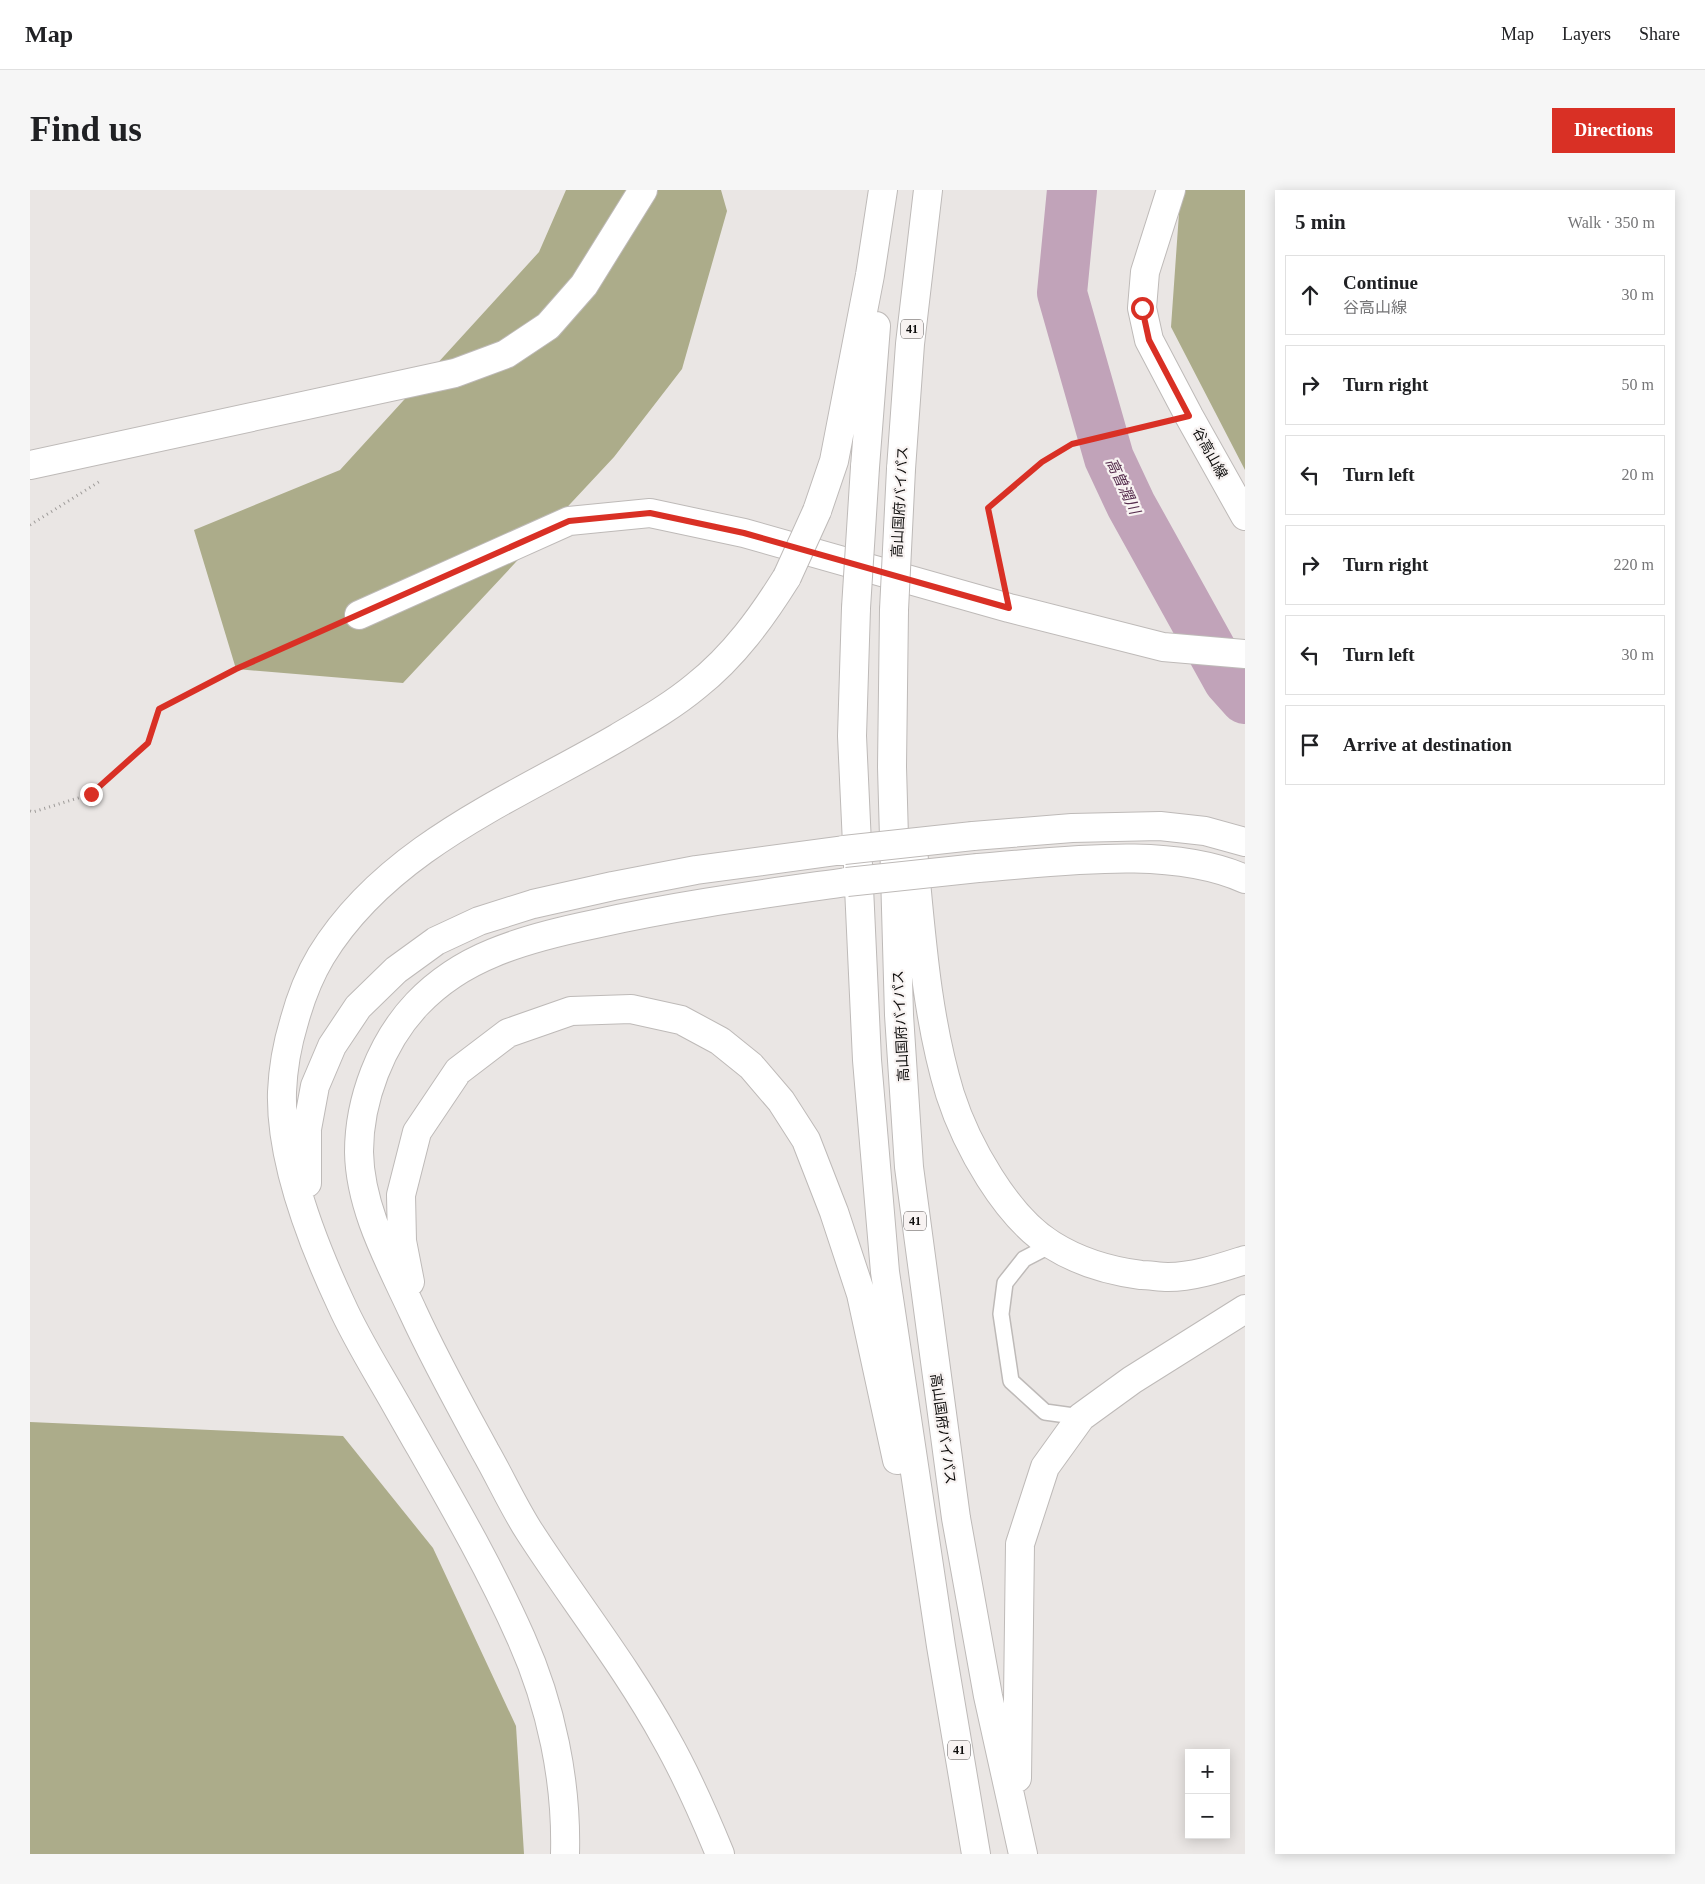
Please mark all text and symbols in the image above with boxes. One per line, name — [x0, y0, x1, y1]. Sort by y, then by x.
text: Map — [25, 21, 73, 47]
text: Map — [1501, 24, 1534, 44]
text: Layers — [1562, 24, 1611, 44]
text: Share — [1639, 24, 1680, 44]
button: Directions — [1552, 108, 1675, 153]
text: Find us — [30, 110, 142, 149]
text: 5 min — [1295, 210, 1346, 234]
text: Walk · 350 m — [1568, 214, 1655, 231]
text: Continue — [1343, 272, 1418, 293]
icon: ahead — [1296, 281, 1324, 309]
text: 30 m — [1622, 286, 1654, 303]
route start — [1131, 297, 1154, 320]
text: 谷高山線 — [1343, 299, 1407, 316]
road number: 41 — [901, 320, 923, 338]
icon: right — [1296, 371, 1324, 399]
text: Turn right — [1343, 374, 1428, 395]
text: 50 m — [1622, 376, 1654, 393]
street label: 谷高山線 — [1190, 425, 1230, 481]
street label: 高山国府バイパス — [890, 446, 910, 558]
water label: 高曽潤川 — [1103, 455, 1144, 518]
icon: left — [1296, 461, 1324, 489]
text: Turn left — [1343, 464, 1415, 485]
text: 20 m — [1622, 466, 1654, 483]
icon: right — [1296, 551, 1324, 579]
text: Turn right — [1343, 554, 1428, 575]
text: 220 m — [1614, 556, 1654, 573]
icon: left — [1296, 641, 1324, 669]
text: Turn left — [1343, 644, 1415, 665]
text: 30 m — [1622, 646, 1654, 663]
icon: arrive — [1296, 731, 1324, 759]
text: Arrive at destination — [1343, 734, 1512, 755]
route end — [80, 783, 103, 806]
street label: 高山国府バイパス — [891, 970, 911, 1082]
road number: 41 — [904, 1211, 926, 1230]
street label: 高山国府バイパス — [928, 1373, 958, 1485]
road number: 41 — [948, 1740, 970, 1760]
map controls — [1185, 1749, 1230, 1839]
button: + — [1185, 1749, 1230, 1794]
button: − — [1185, 1794, 1230, 1839]

